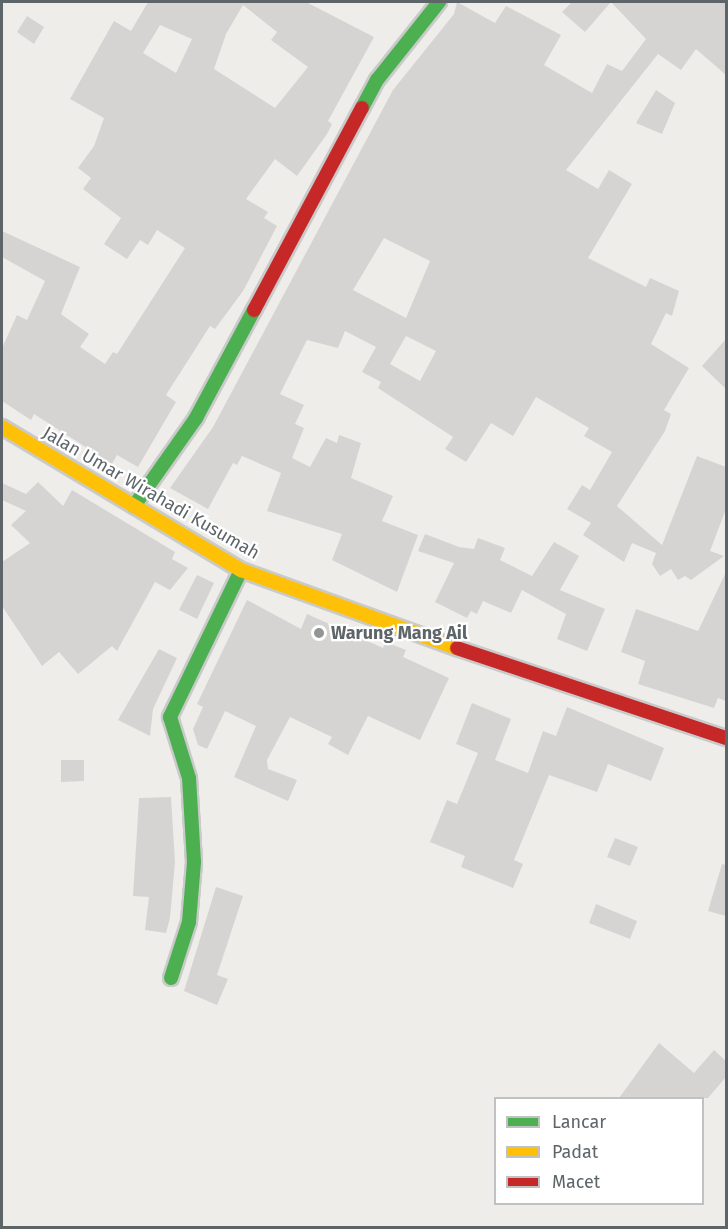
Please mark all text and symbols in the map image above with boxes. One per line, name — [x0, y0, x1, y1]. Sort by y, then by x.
street label: Jalan Umar Wirahadi Kusumah — [39, 422, 263, 564]
place label: Warung Mang Ail — [331, 622, 467, 644]
marker: Warung Mang Ail — [312, 626, 326, 640]
legend — [494, 1097, 704, 1205]
text: Lancar — [552, 1111, 606, 1133]
text: Padat — [552, 1141, 598, 1163]
text: Macet — [552, 1171, 600, 1193]

